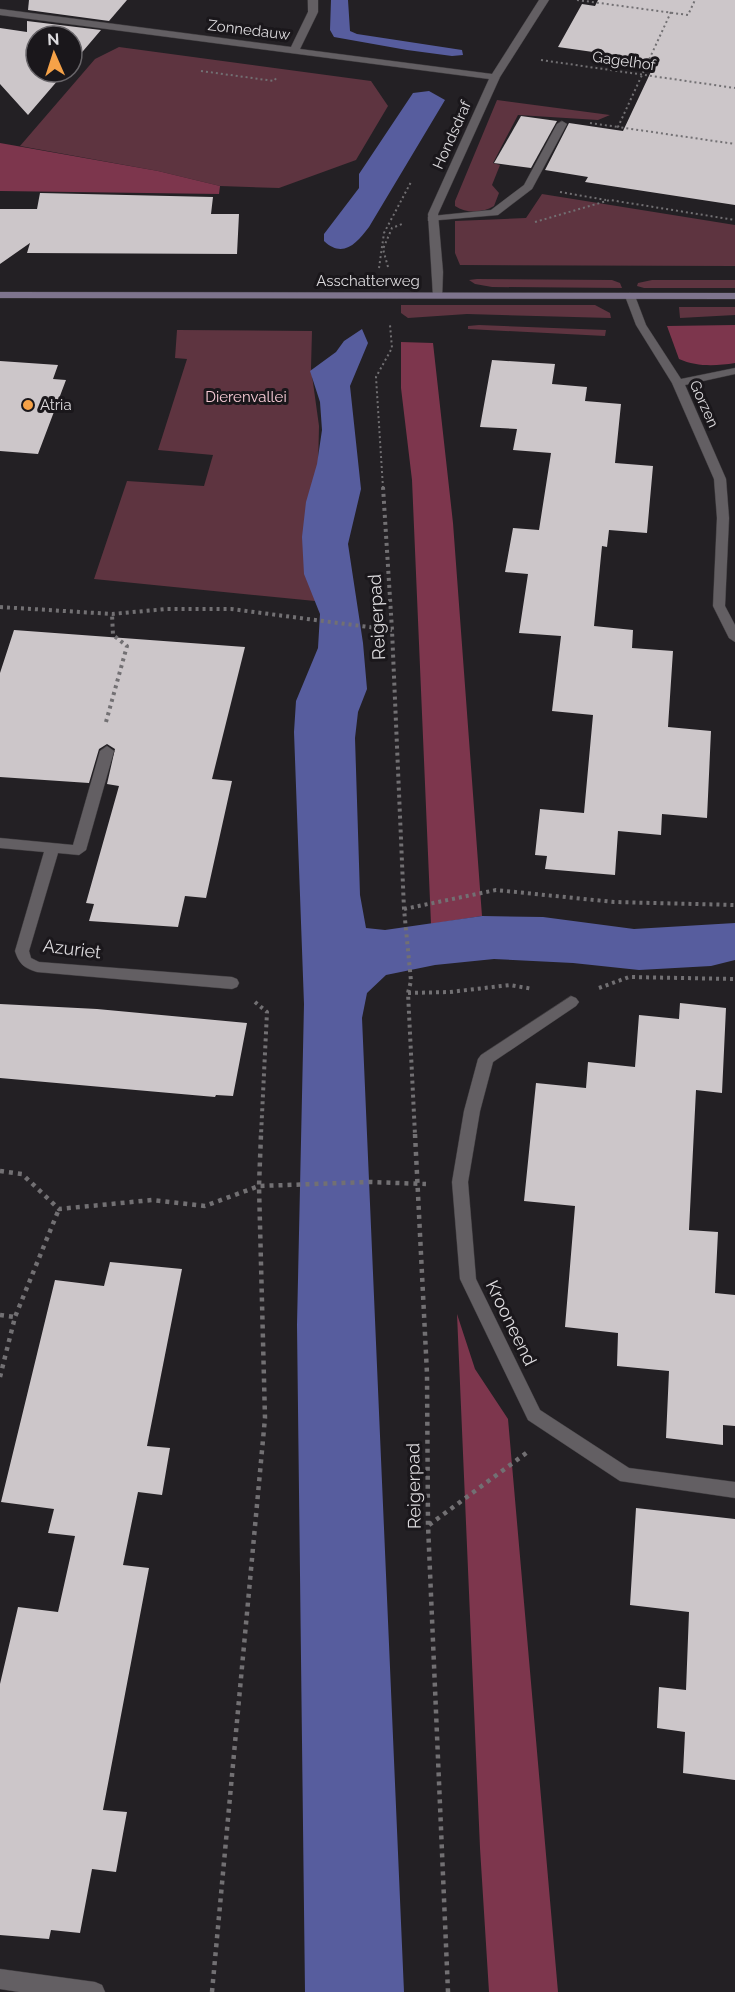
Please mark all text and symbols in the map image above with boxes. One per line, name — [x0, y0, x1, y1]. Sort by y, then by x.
street label: Zonnedauw — [207, 16, 291, 44]
north arrow — [24, 24, 84, 84]
text: N — [47, 30, 60, 49]
street label: Gagelhof — [591, 48, 658, 74]
street label: Hondsdraf — [429, 97, 475, 172]
street label: Asschatterweg — [316, 272, 420, 290]
street label: Gorzen — [686, 378, 722, 430]
park label: Dierenvallei — [205, 388, 287, 406]
place label: Atria — [40, 396, 72, 414]
marker: Atria — [21, 398, 35, 412]
street label: Reigerpad — [364, 573, 389, 661]
street label: Azuriet — [42, 935, 102, 962]
street label: Krooneend — [482, 1277, 541, 1369]
street label: Reigerpad — [402, 1443, 425, 1529]

